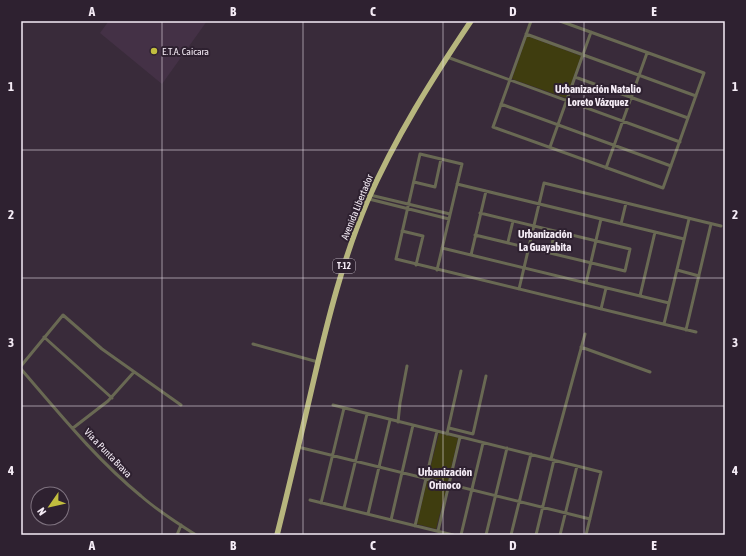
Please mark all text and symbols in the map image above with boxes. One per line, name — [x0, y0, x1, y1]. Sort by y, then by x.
text: A — [88, 4, 96, 19]
text: B — [230, 4, 237, 19]
text: C — [370, 4, 376, 19]
text: D — [509, 4, 517, 19]
text: E — [651, 4, 657, 19]
marker: E.T.A. Caicara — [149, 46, 159, 56]
place label: E.T.A. Caicara — [162, 46, 209, 57]
text: 1 — [8, 79, 14, 94]
text: 1 — [732, 79, 738, 94]
district label: Urbanización Natalio Loreto Vázquez — [555, 83, 641, 108]
street label: Avenida Libertador — [339, 172, 376, 241]
text: 2 — [8, 207, 14, 222]
text: 2 — [732, 207, 738, 222]
district label: Urbanización La Guayabita — [518, 228, 572, 253]
road number: T-12 — [333, 259, 355, 273]
text: 3 — [8, 335, 14, 350]
text: 3 — [732, 335, 738, 350]
street label: Vía a Punta Brava — [82, 426, 134, 480]
text: 4 — [7, 463, 14, 478]
text: 4 — [731, 463, 738, 478]
district label: Urbanización Orinoco — [418, 466, 472, 491]
north arrow — [30, 486, 70, 526]
text: N — [35, 506, 49, 518]
text: A — [88, 538, 96, 553]
text: B — [230, 538, 237, 553]
text: C — [370, 538, 376, 553]
text: D — [509, 538, 517, 553]
text: E — [651, 538, 657, 553]

